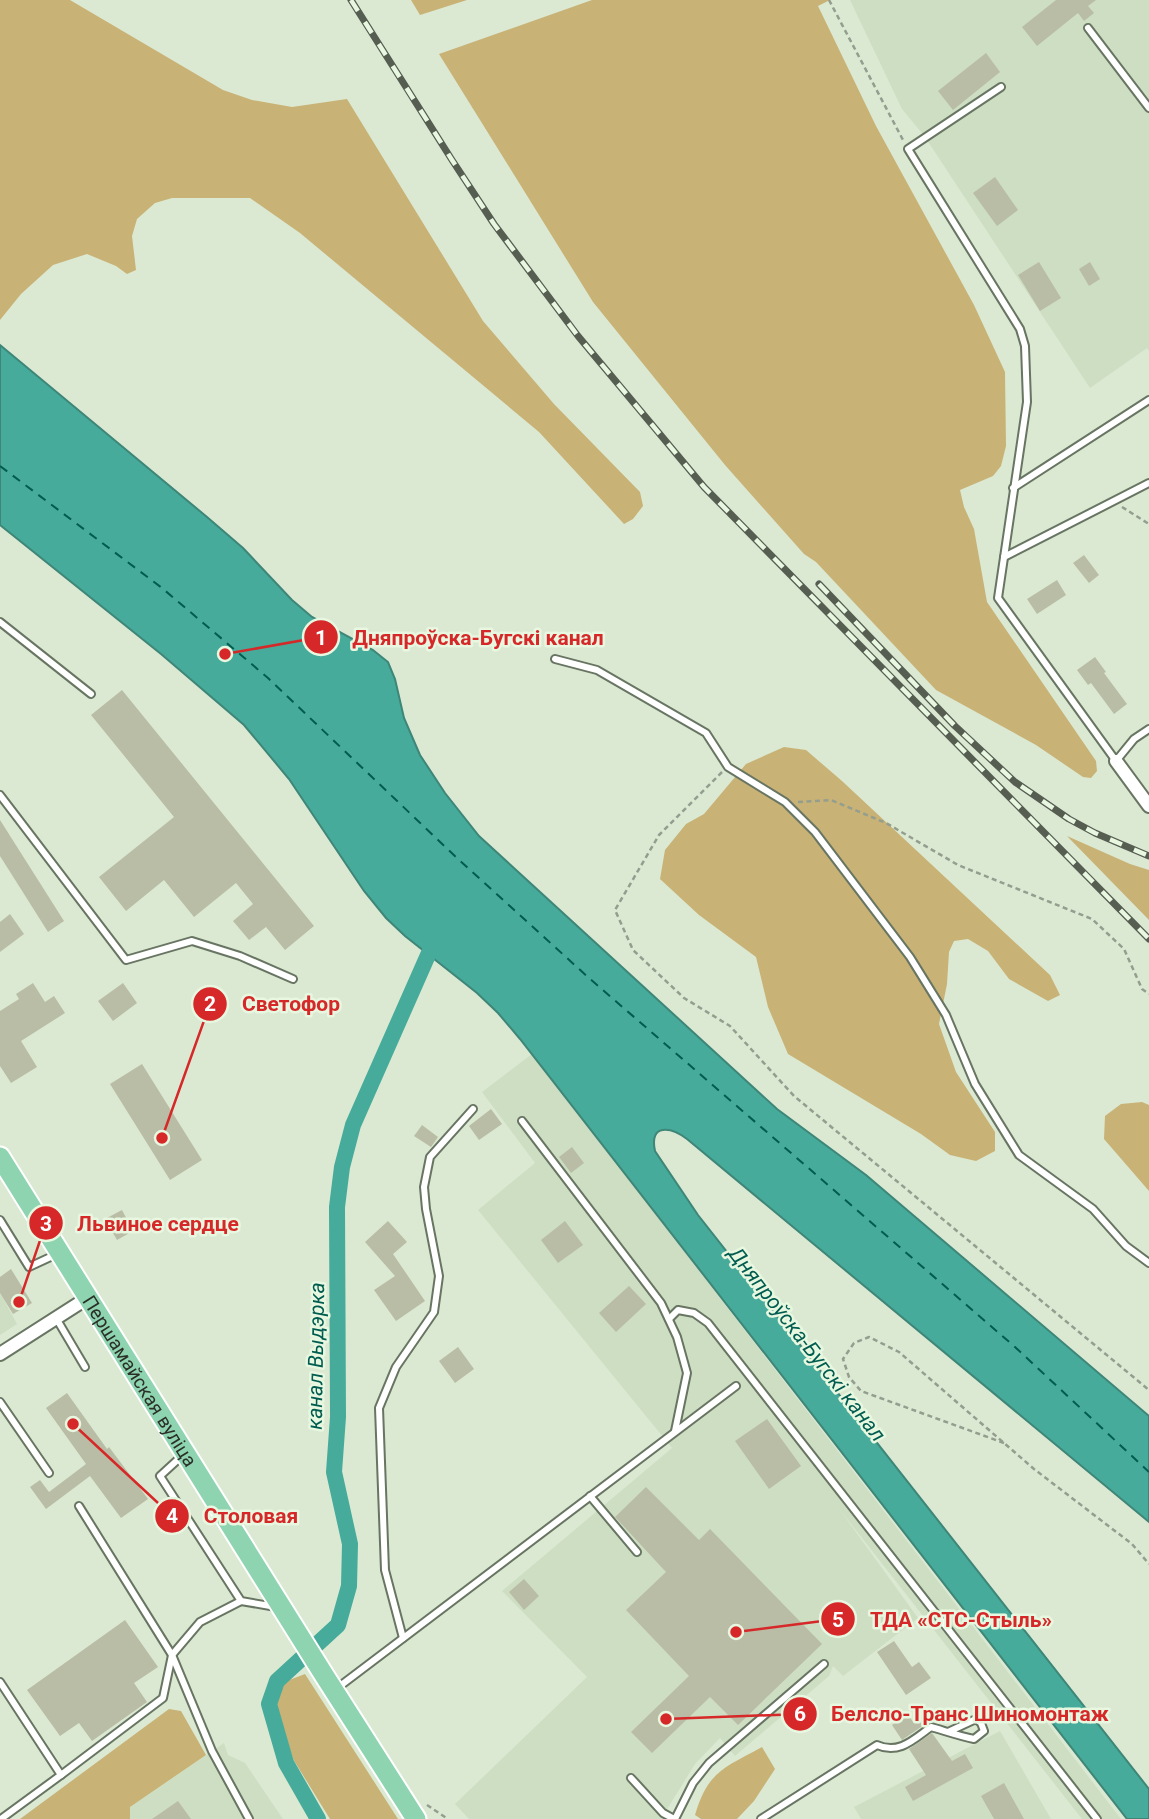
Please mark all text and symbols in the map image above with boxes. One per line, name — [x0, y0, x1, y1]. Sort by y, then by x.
callout: Дняпроўска-Бугскі канал — [304, 616, 618, 658]
text: 1 — [315, 626, 327, 650]
text: Дняпроўска-Бугскі канал — [352, 626, 604, 650]
callout: Светофор — [193, 983, 354, 1025]
text: 2 — [204, 992, 216, 1016]
text: Светофор — [242, 992, 340, 1016]
callout: Львиное сердце — [28, 1202, 253, 1244]
text: 3 — [40, 1212, 52, 1236]
text: Львиное сердце — [77, 1212, 239, 1236]
water label: Дняпроўска-Бугскі канал — [722, 1240, 891, 1446]
water label: канал Выдэрка — [303, 1282, 329, 1430]
street label: Першамайская вуліца — [77, 1291, 202, 1471]
callout: Столовая — [155, 1495, 312, 1537]
text: 4 — [166, 1504, 178, 1528]
text: Столовая — [204, 1504, 298, 1528]
callout: ТДА «СТС-Стыль» — [821, 1598, 1066, 1640]
text: 5 — [832, 1608, 844, 1632]
text: ТДА «СТС-Стыль» — [870, 1608, 1052, 1632]
callout: Белсло-Транс Шиномонтаж — [782, 1693, 1123, 1735]
text: 6 — [794, 1702, 806, 1726]
text: Белсло-Транс Шиномонтаж — [831, 1702, 1109, 1726]

